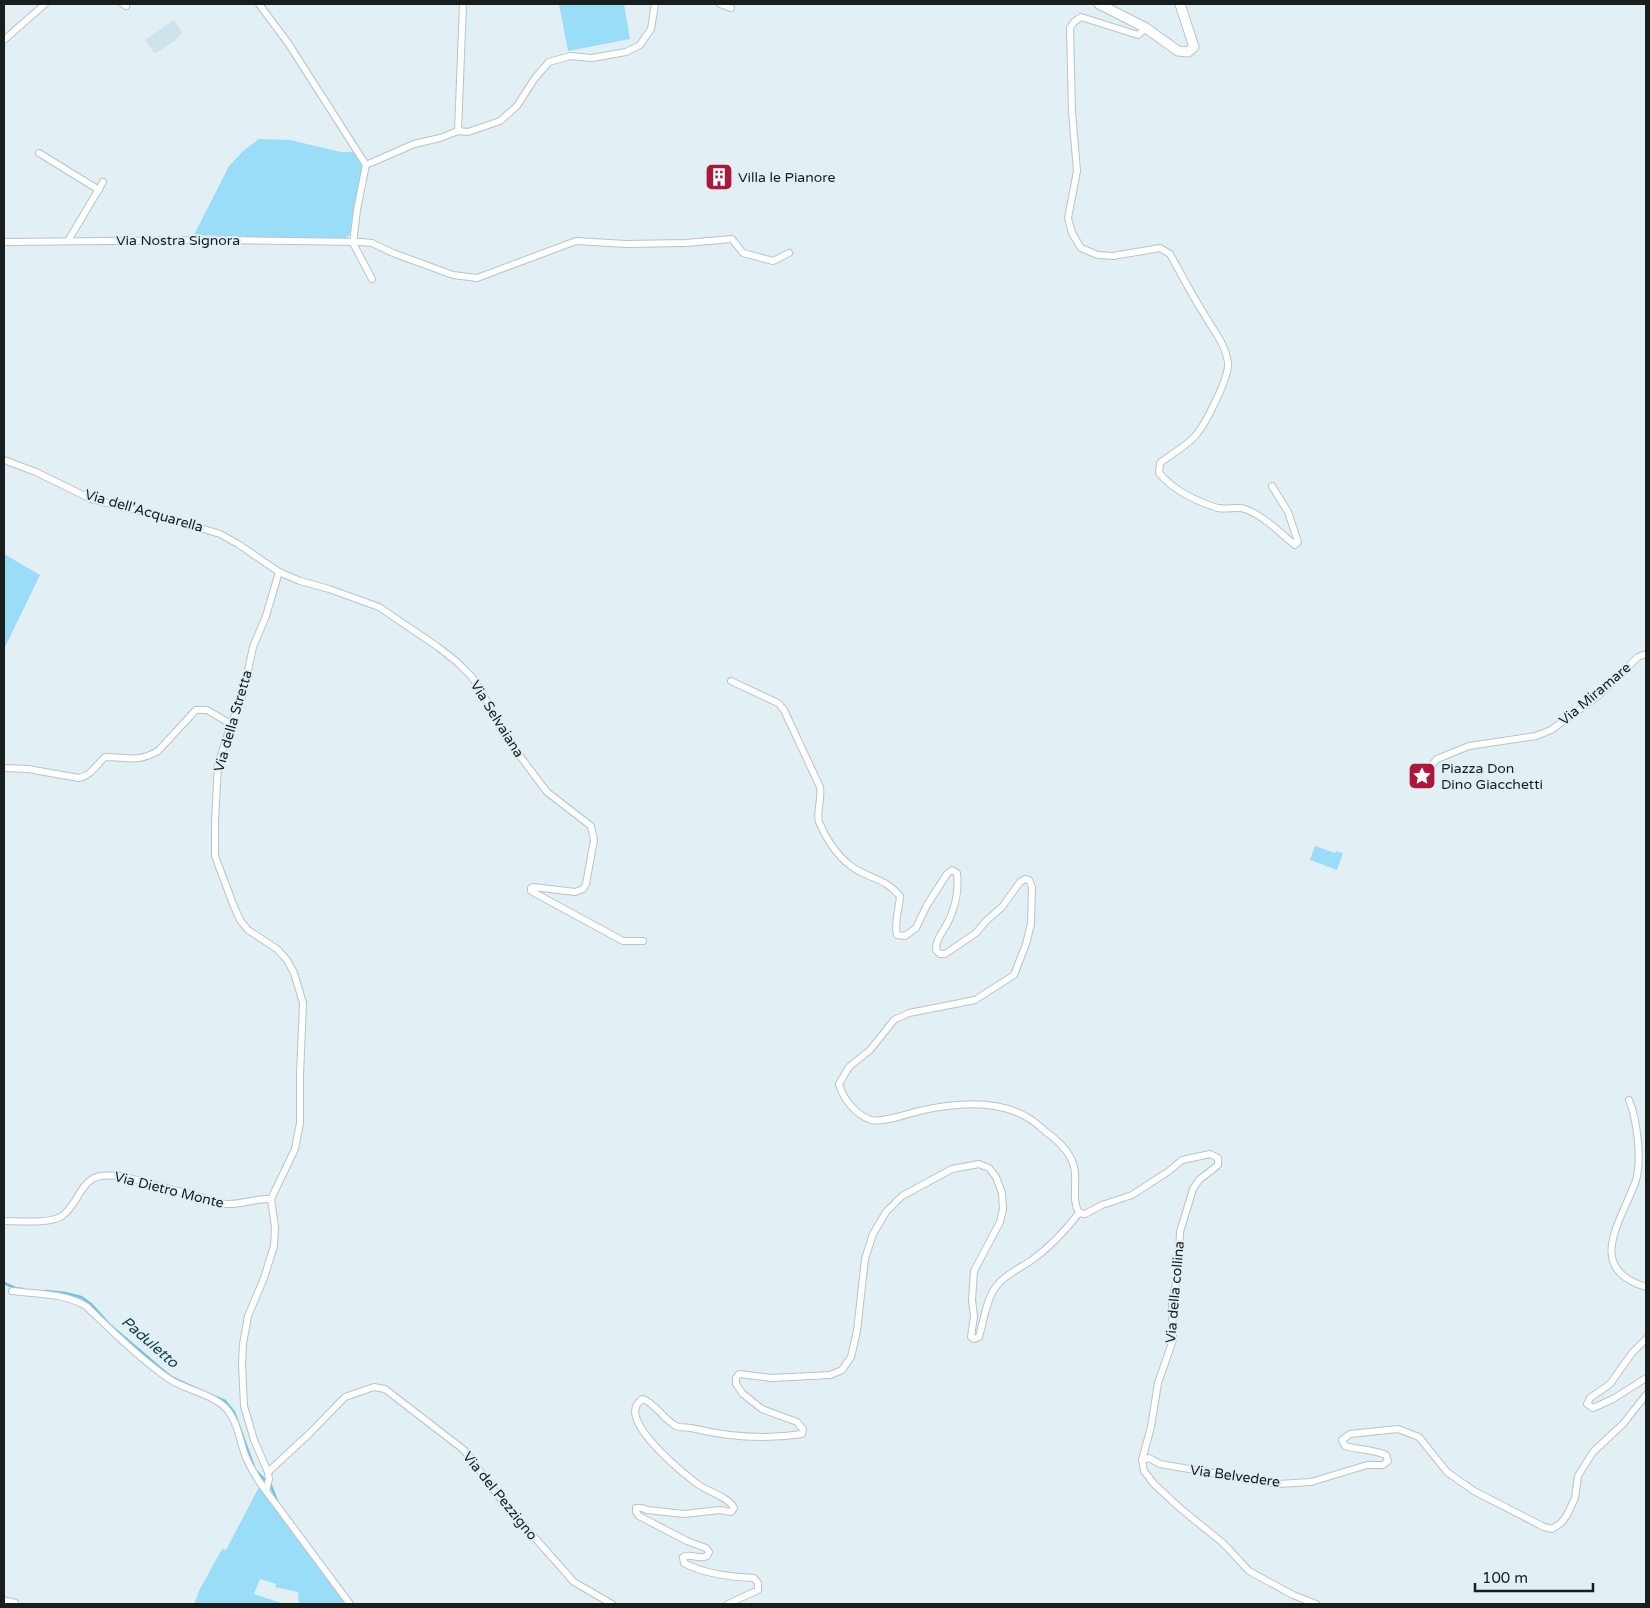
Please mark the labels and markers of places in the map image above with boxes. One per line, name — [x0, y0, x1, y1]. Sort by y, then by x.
building icon: Villa le Pianore — [704, 162, 734, 192]
place label: Villa le Pianore — [738, 169, 835, 186]
place label: Piazza Don Dino Giacchetti — [1441, 760, 1543, 793]
place icon: Piazza Don Dino Giacchetti — [1407, 761, 1437, 791]

